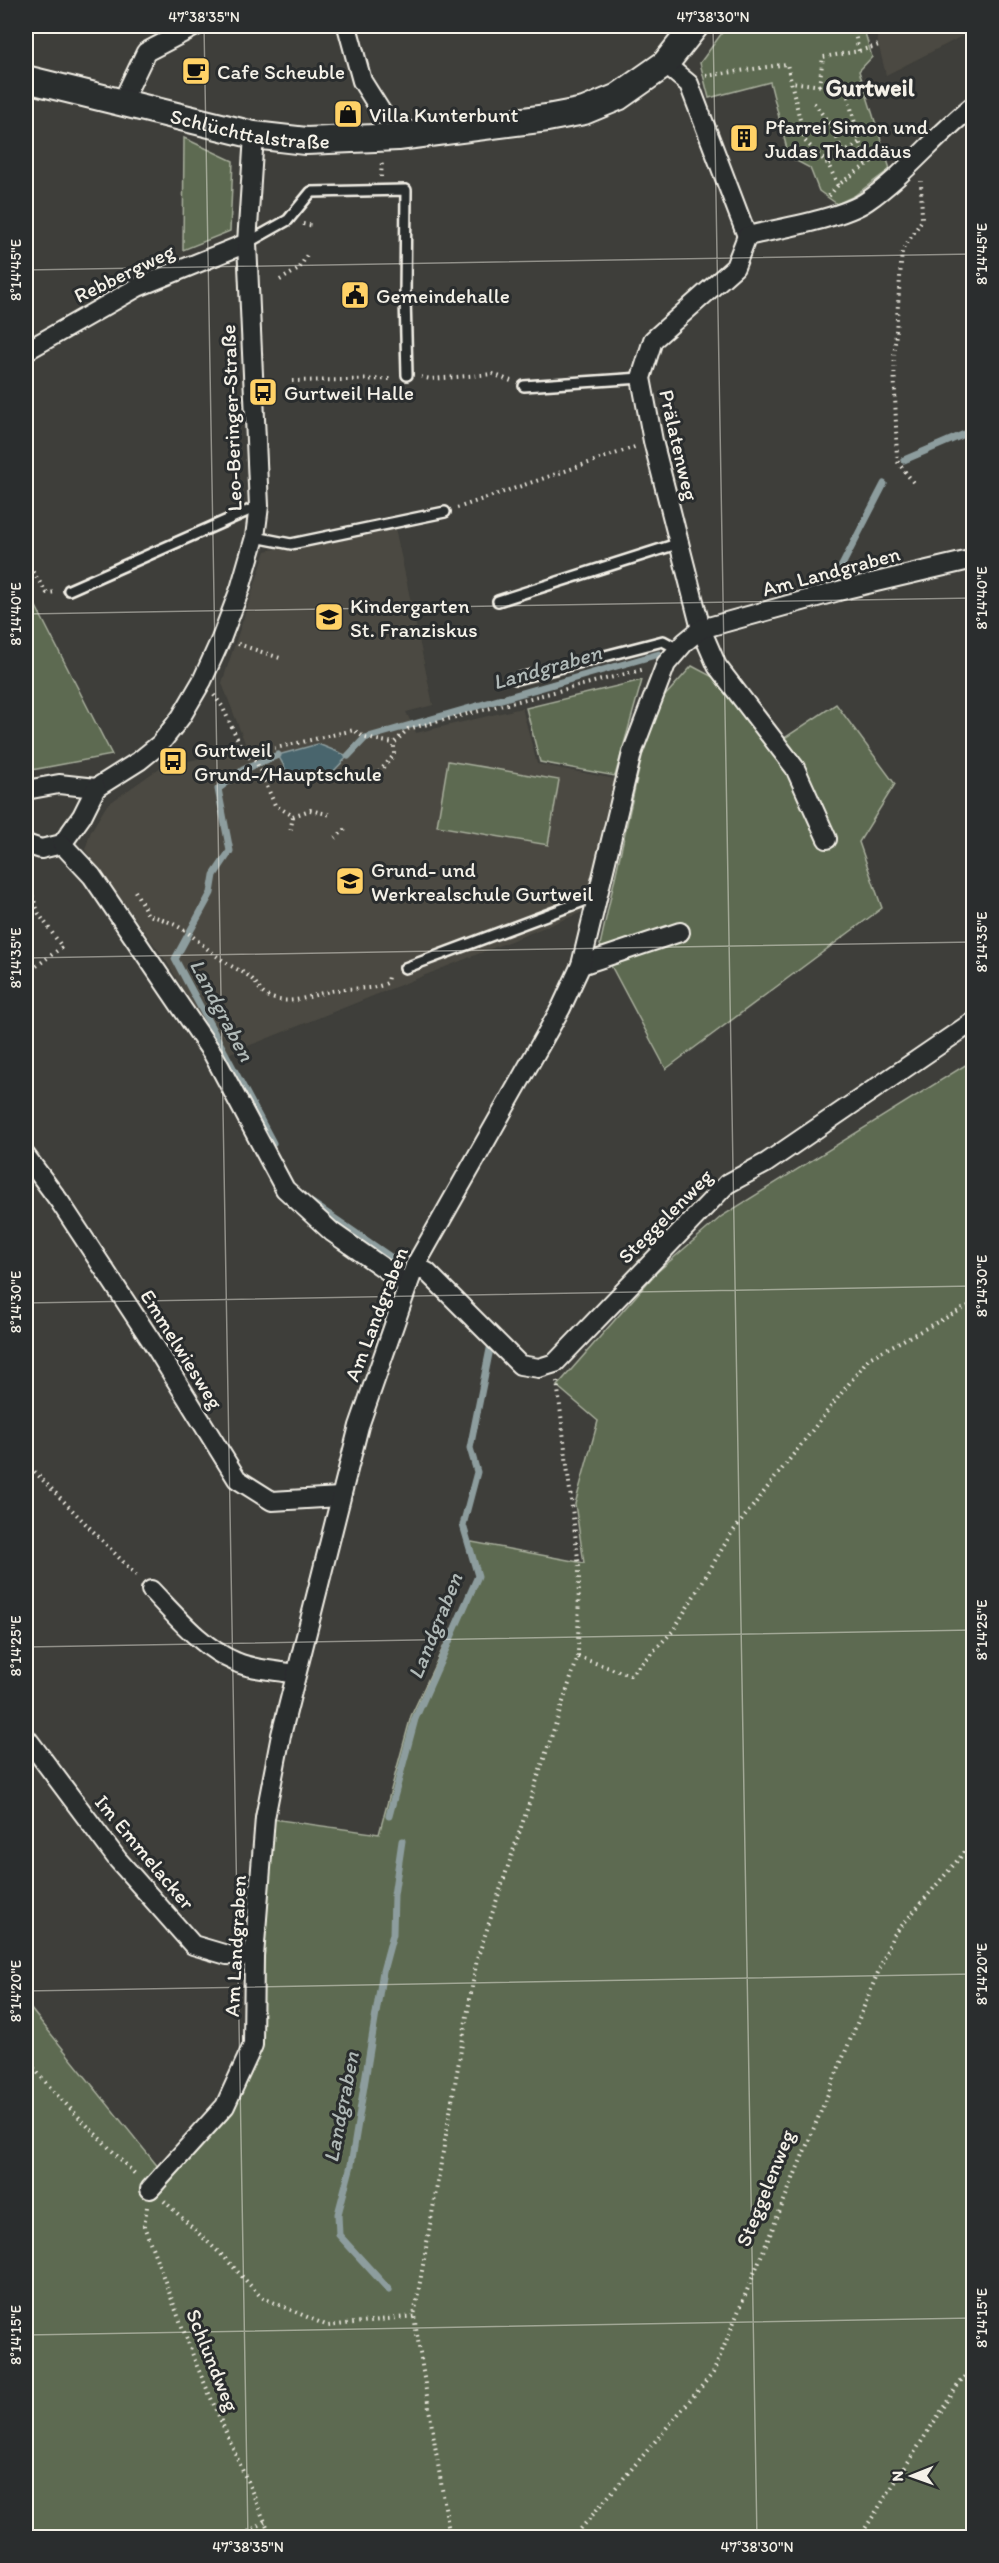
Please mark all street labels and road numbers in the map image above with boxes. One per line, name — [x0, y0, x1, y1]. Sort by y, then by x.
street label: Schlüchttalstraße — [168, 102, 330, 153]
street label: Rebbergweg — [70, 238, 179, 308]
street label: Leo-Beringer-Straße — [215, 324, 247, 512]
street label: Prälatenweg — [654, 387, 704, 503]
street label: Am Landgraben — [759, 541, 903, 601]
street label: Steggelenweg — [613, 1163, 718, 1268]
street label: Am Landgraben — [339, 1243, 413, 1385]
street label: Emmelwiesweg — [135, 1285, 229, 1414]
street label: Im Emmelacker — [90, 1790, 201, 1915]
street label: Am Landgraben — [219, 1874, 251, 2018]
street label: Steggelenweg — [730, 2126, 800, 2250]
street label: Schlundweg — [181, 2305, 245, 2415]

